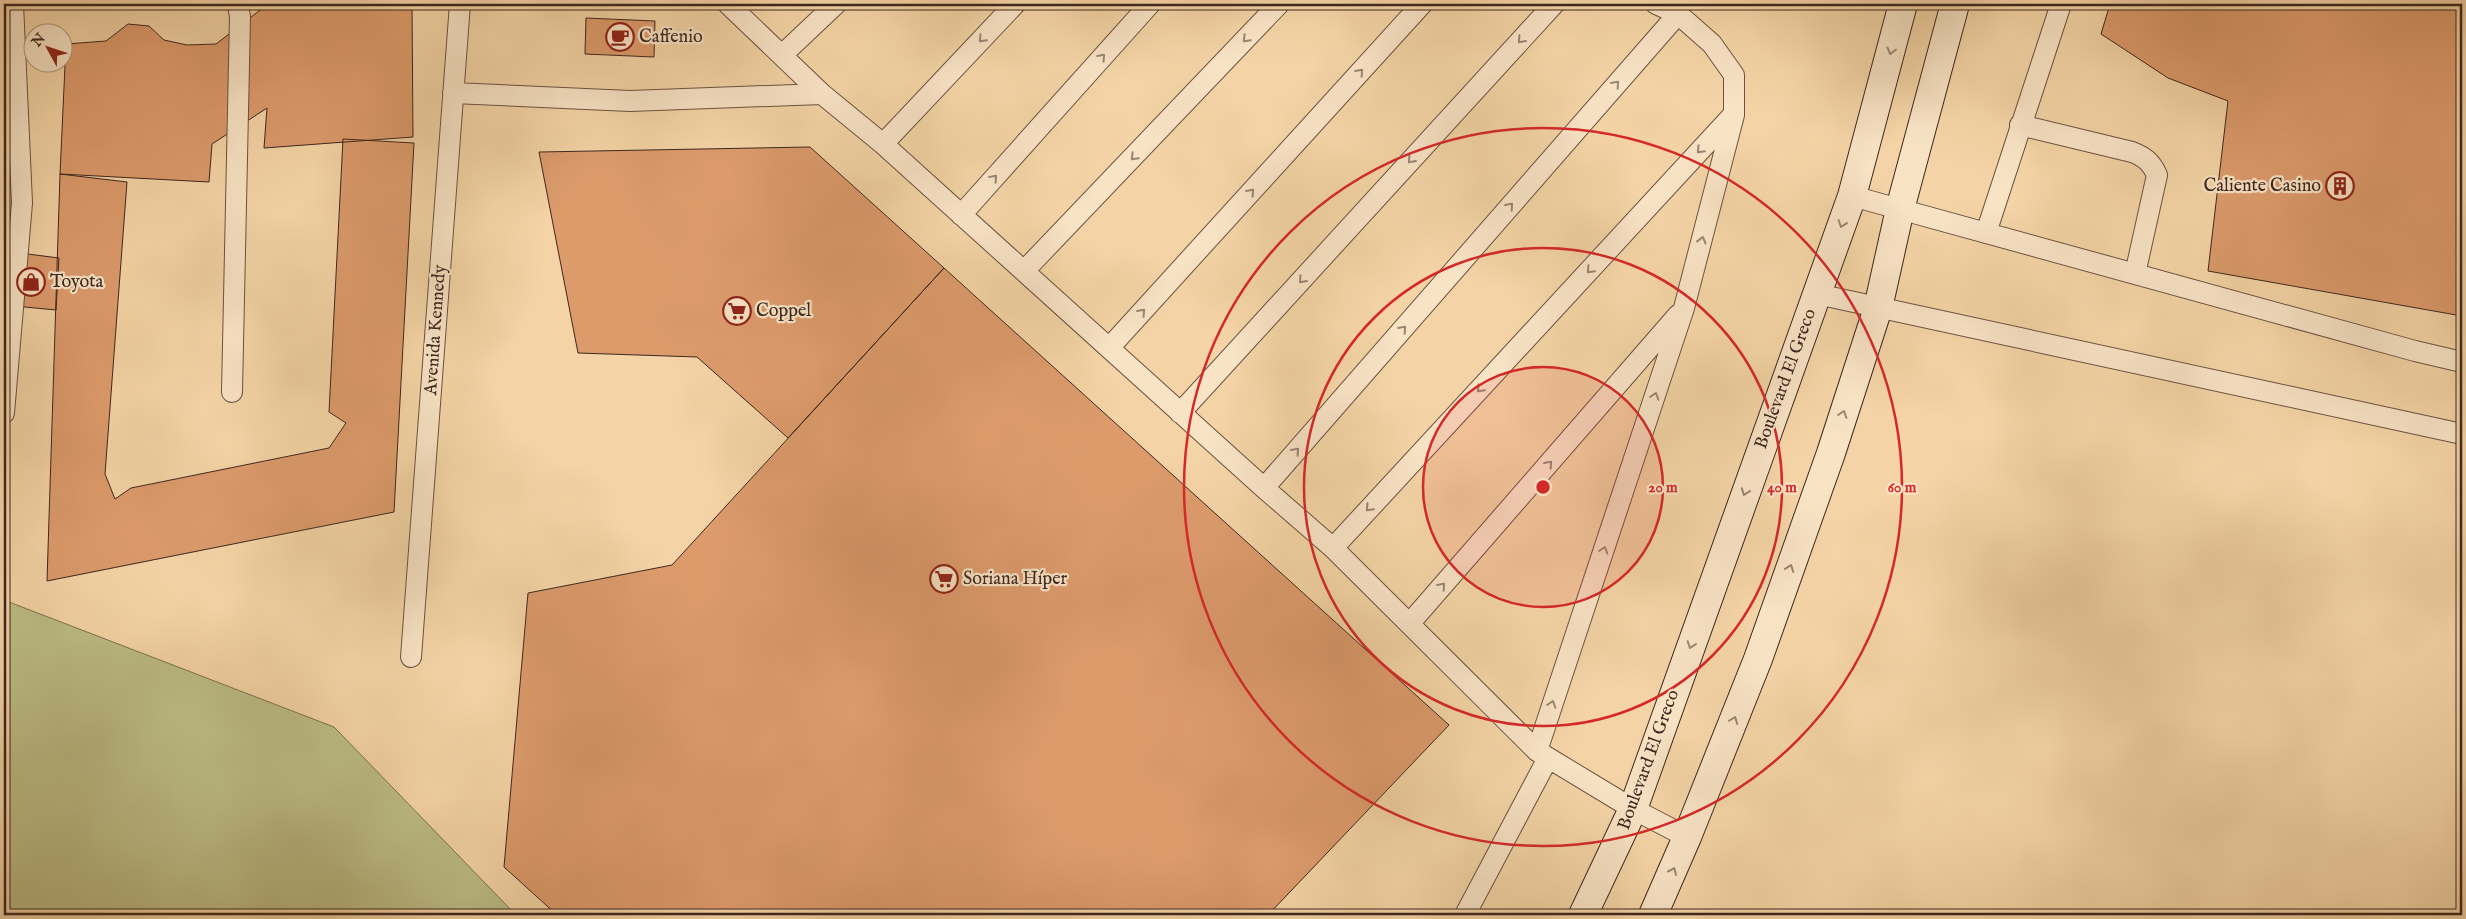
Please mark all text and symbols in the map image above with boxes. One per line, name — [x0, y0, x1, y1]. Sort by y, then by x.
north arrow — [22, 22, 72, 72]
cafe icon: Caffenio — [605, 22, 635, 52]
place label: Caffenio — [639, 26, 703, 49]
text: N — [27, 30, 50, 51]
one-way arrow — [1243, 33, 1252, 42]
one-way arrow — [979, 34, 988, 43]
one-way arrow — [1518, 34, 1527, 43]
one-way arrow — [1886, 46, 1896, 54]
one-way arrow — [1096, 54, 1105, 63]
one-way arrow — [1355, 68, 1364, 77]
one-way arrow — [1611, 81, 1619, 90]
one-way arrow — [1697, 145, 1706, 154]
one-way arrow — [1131, 151, 1140, 160]
one-way arrow — [1408, 154, 1417, 163]
building icon: Caliente Casino — [2325, 171, 2355, 201]
one-way arrow — [988, 175, 997, 184]
place label: Caliente Casino — [2203, 175, 2321, 198]
one-way arrow — [1245, 189, 1254, 198]
one-way arrow — [1504, 203, 1513, 212]
one-way arrow — [1838, 219, 1848, 228]
one-way arrow — [1696, 236, 1707, 245]
street label: Avenida Kennedy — [420, 264, 452, 397]
one-way arrow — [1587, 264, 1596, 273]
shop icon: Toyota — [16, 267, 46, 297]
place label: Toyota — [50, 271, 103, 294]
one-way arrow — [1299, 274, 1308, 283]
supermarket icon: Coppel — [722, 296, 752, 326]
place label: Coppel — [756, 300, 811, 323]
street label: Boulevard El Greco — [1750, 305, 1822, 452]
one-way arrow — [1136, 309, 1145, 318]
one-way arrow — [1397, 325, 1406, 334]
one-way arrow — [1477, 383, 1486, 392]
one-way arrow — [1649, 392, 1659, 401]
one-way arrow — [1838, 411, 1848, 419]
one-way arrow — [1290, 448, 1298, 457]
one-way arrow — [1543, 460, 1552, 469]
centre of rings — [1534, 478, 1552, 496]
text: 20 m — [1648, 478, 1678, 497]
text: 40 m — [1767, 478, 1797, 497]
text: 60 m — [1888, 478, 1917, 497]
one-way arrow — [1741, 487, 1751, 496]
one-way arrow — [1366, 503, 1375, 512]
one-way arrow — [1598, 546, 1608, 555]
supermarket icon: Soriana Híper — [929, 564, 959, 594]
one-way arrow — [1784, 564, 1794, 573]
place label: Soriana Híper — [963, 568, 1068, 591]
one-way arrow — [1437, 583, 1445, 592]
one-way arrow — [1686, 640, 1696, 649]
street label: Boulevard El Greco — [1613, 686, 1685, 833]
one-way arrow — [1547, 701, 1557, 709]
one-way arrow — [1727, 716, 1738, 725]
one-way arrow — [1666, 867, 1677, 876]

